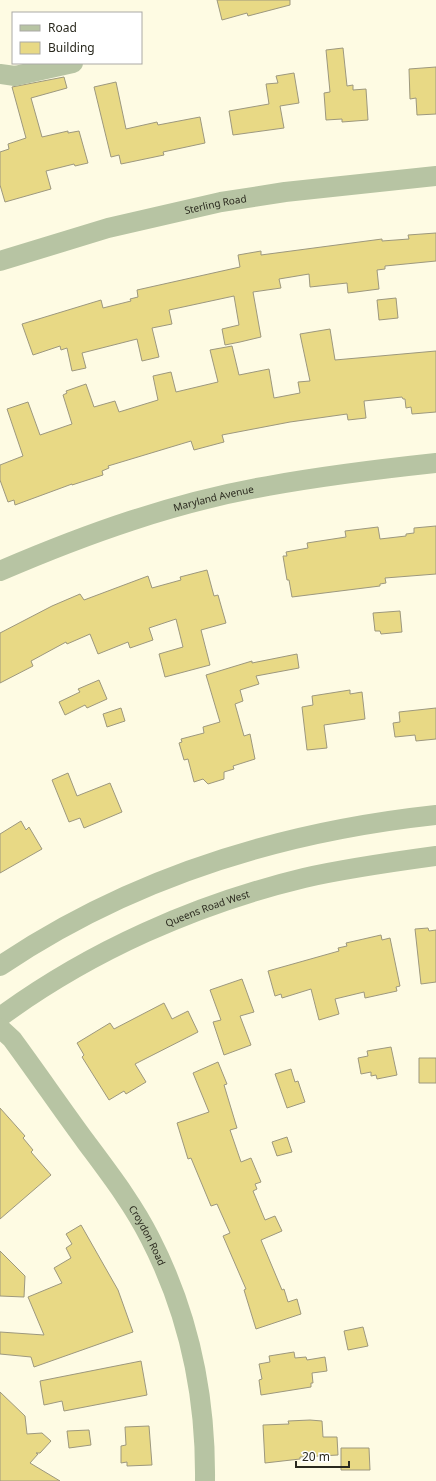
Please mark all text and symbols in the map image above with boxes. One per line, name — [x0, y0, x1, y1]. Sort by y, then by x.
legend — [12, 12, 142, 64]
text: Road — [48, 19, 77, 36]
text: Building — [48, 39, 95, 56]
street label: Sterling Road — [183, 191, 247, 217]
street label: Maryland Avenue — [172, 482, 255, 514]
street label: Queens Road West — [163, 886, 251, 930]
street label: Croydon Road — [126, 1202, 169, 1268]
scale bar — [296, 1443, 349, 1469]
text: 20 m — [302, 1448, 330, 1465]

